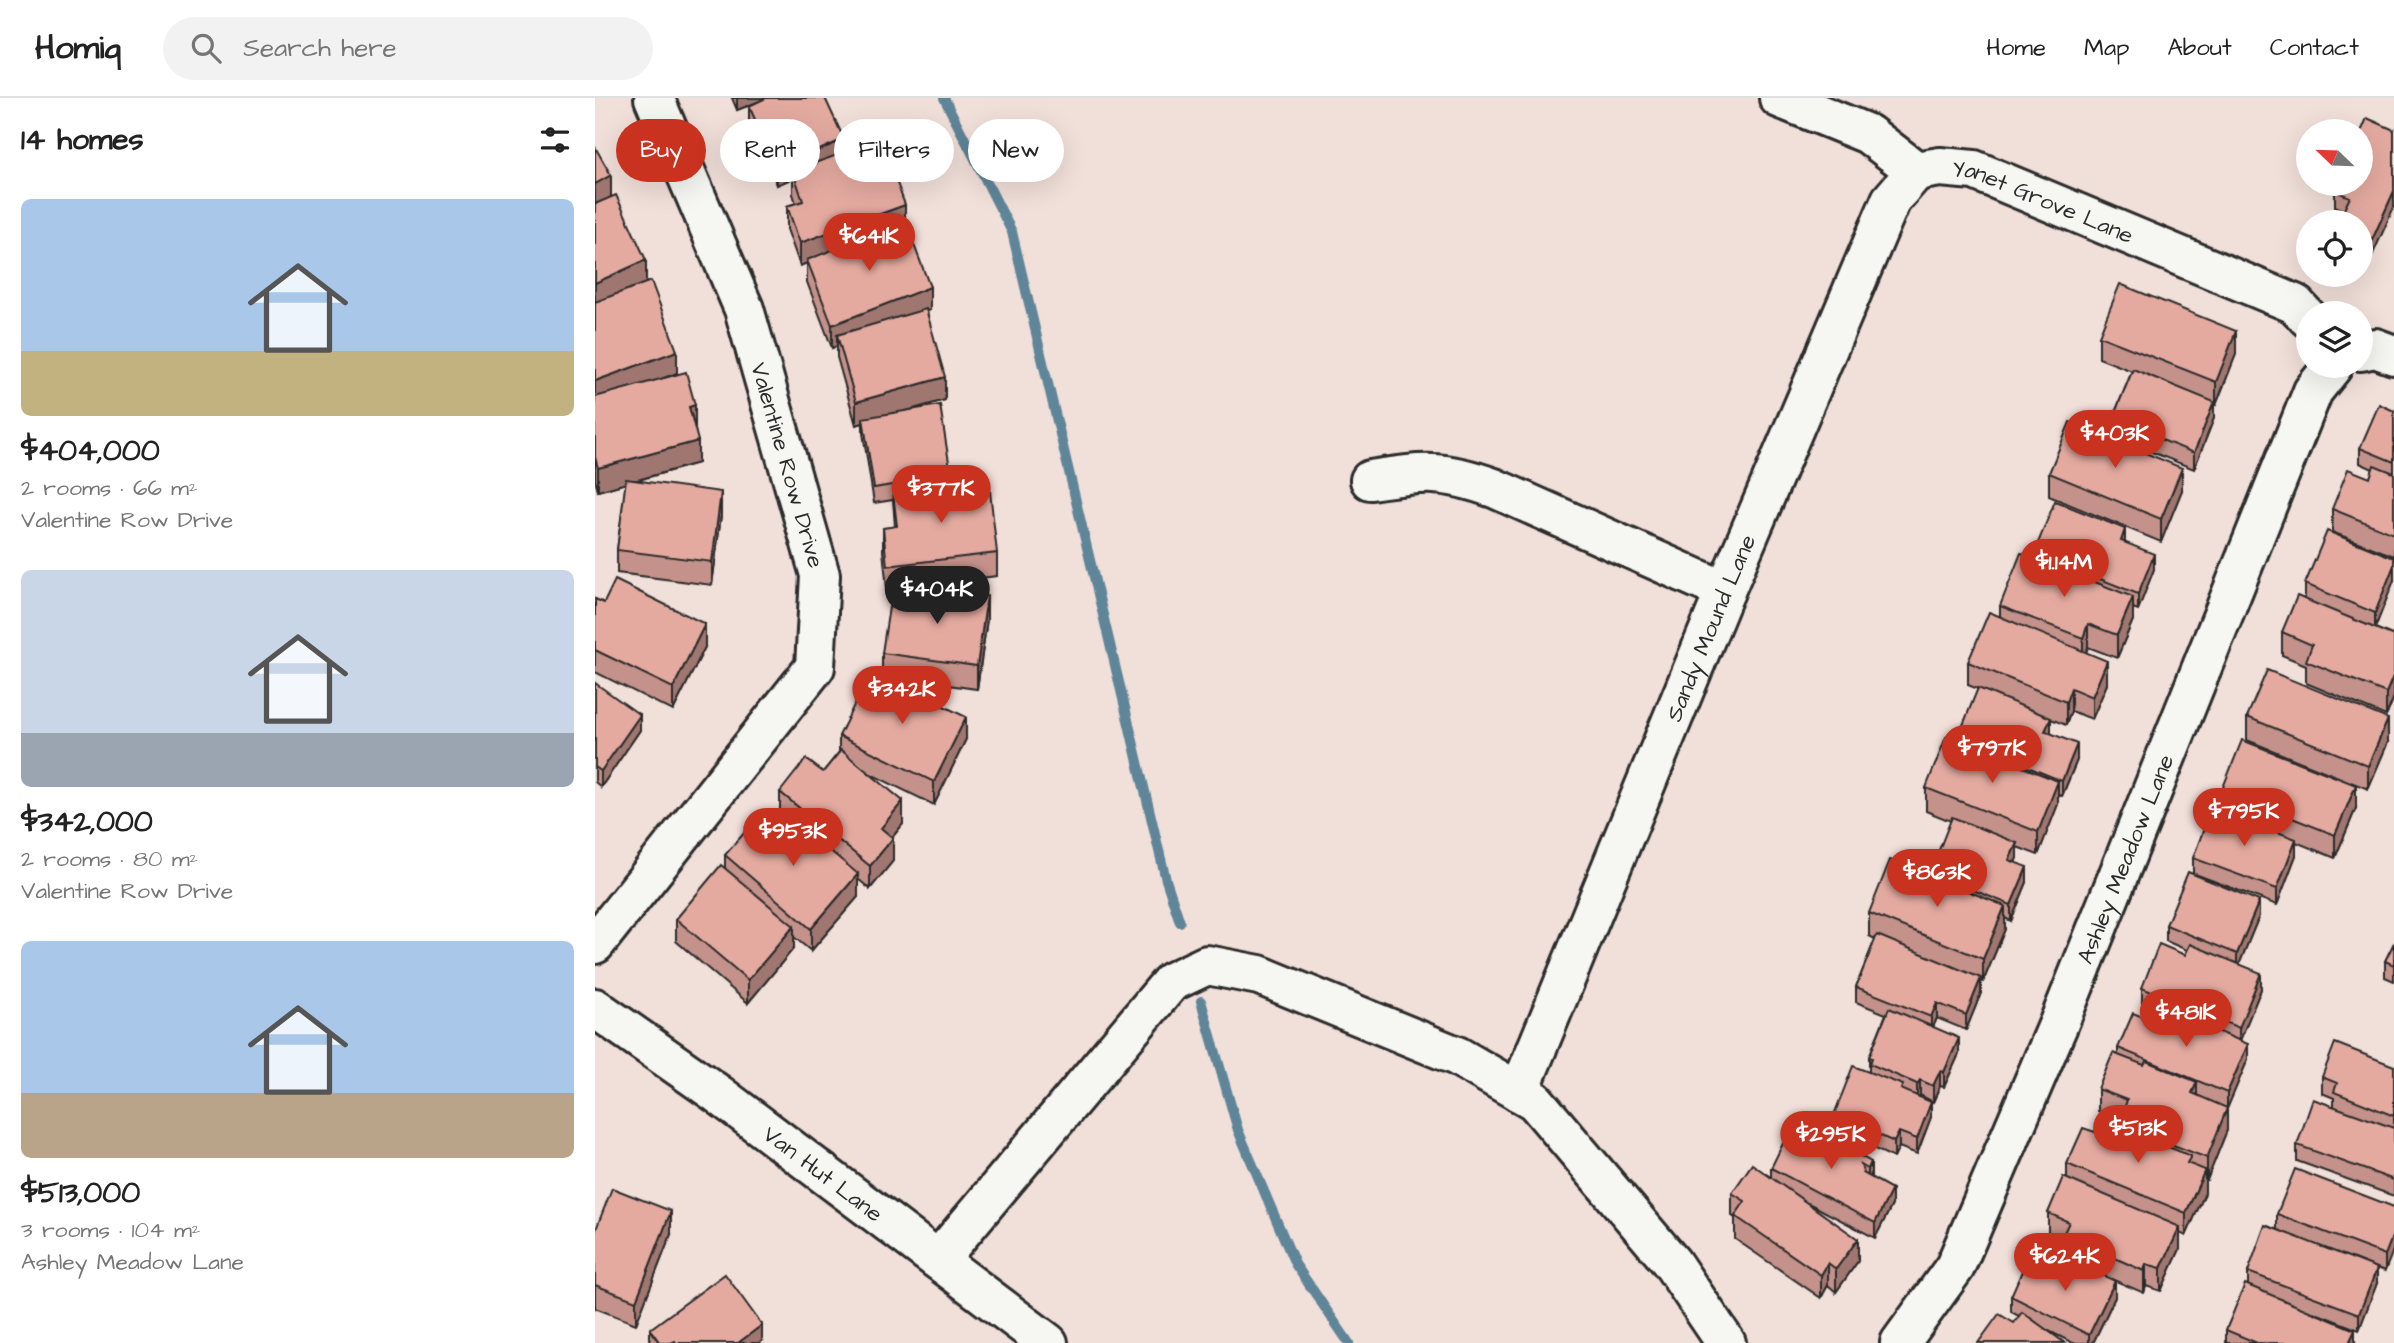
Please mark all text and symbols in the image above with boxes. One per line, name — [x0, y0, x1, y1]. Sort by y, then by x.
search box — [163, 17, 653, 80]
text: Homiq — [35, 25, 121, 71]
icon: search — [187, 29, 225, 67]
text: Search here — [243, 30, 397, 66]
text: Home — [1986, 31, 2046, 65]
text: Map — [2084, 31, 2129, 65]
text: About — [2167, 31, 2232, 65]
text: Contact — [2270, 31, 2359, 65]
text: 14 homes — [21, 119, 144, 161]
chip: Buy — [616, 119, 706, 182]
chip: Rent — [720, 119, 820, 182]
chip: Filters — [834, 119, 954, 182]
chip: New — [968, 119, 1064, 182]
north arrow — [2296, 119, 2373, 196]
map controls — [2296, 119, 2373, 378]
icon: filters — [536, 121, 574, 159]
street label: Yanet Grove Lane — [1951, 153, 2138, 252]
button: locate — [2296, 210, 2373, 287]
pin: $641K — [820, 214, 918, 273]
text: $641K — [839, 220, 899, 252]
icon: home — [235, 245, 361, 371]
button: layers — [2296, 301, 2373, 378]
street label: Valentine Row Drive — [742, 359, 832, 572]
pin: $403K — [2066, 410, 2164, 470]
text: $403K — [2081, 417, 2149, 449]
text: $404,000 — [21, 430, 160, 472]
pin: $377K — [892, 466, 990, 525]
text: 2 rooms · 66 m² — [21, 472, 198, 504]
text: $377K — [908, 472, 974, 504]
text: Valentine Row Drive — [21, 504, 233, 536]
street label: Sandy Mound Lane — [1658, 530, 1764, 726]
pin: $1.14M — [2007, 540, 2121, 599]
text: $1.14M — [2036, 546, 2092, 578]
pin: $404K — [888, 566, 986, 626]
text: $404K — [901, 573, 973, 605]
icon: home — [235, 616, 361, 742]
pin: $342K — [853, 666, 951, 726]
text: $342K — [868, 673, 936, 705]
pin: $797K — [1943, 726, 2041, 785]
text: $797K — [1958, 732, 2026, 764]
street label: Ashley Meadow Lane — [2069, 750, 2182, 969]
pin: $795K — [2195, 788, 2293, 848]
text: $795K — [2209, 795, 2279, 827]
text: $342,000 — [21, 801, 153, 843]
pin: $953K — [744, 808, 842, 868]
text: $953K — [759, 815, 827, 847]
text: 2 rooms · 80 m² — [21, 843, 198, 875]
pin: $863K — [1888, 850, 1986, 909]
text: $863K — [1903, 856, 1971, 888]
text: Valentine Row Drive — [21, 875, 233, 907]
icon: home — [235, 987, 361, 1113]
pin: $481K — [2137, 990, 2235, 1049]
text: $481K — [2156, 996, 2216, 1028]
pin: $513K — [2089, 1105, 2187, 1165]
pin: $295K — [1782, 1112, 1880, 1171]
text: $513K — [2109, 1112, 2167, 1144]
text: $295K — [1796, 1118, 1866, 1150]
street label: Van Hut Lane — [756, 1119, 889, 1230]
text: $513,000 — [21, 1172, 140, 1214]
text: 3 rooms · 104 m² — [21, 1214, 200, 1246]
pin: $624K — [2016, 1234, 2114, 1293]
text: $624K — [2030, 1240, 2100, 1272]
text: Ashley Meadow Lane — [21, 1246, 244, 1278]

